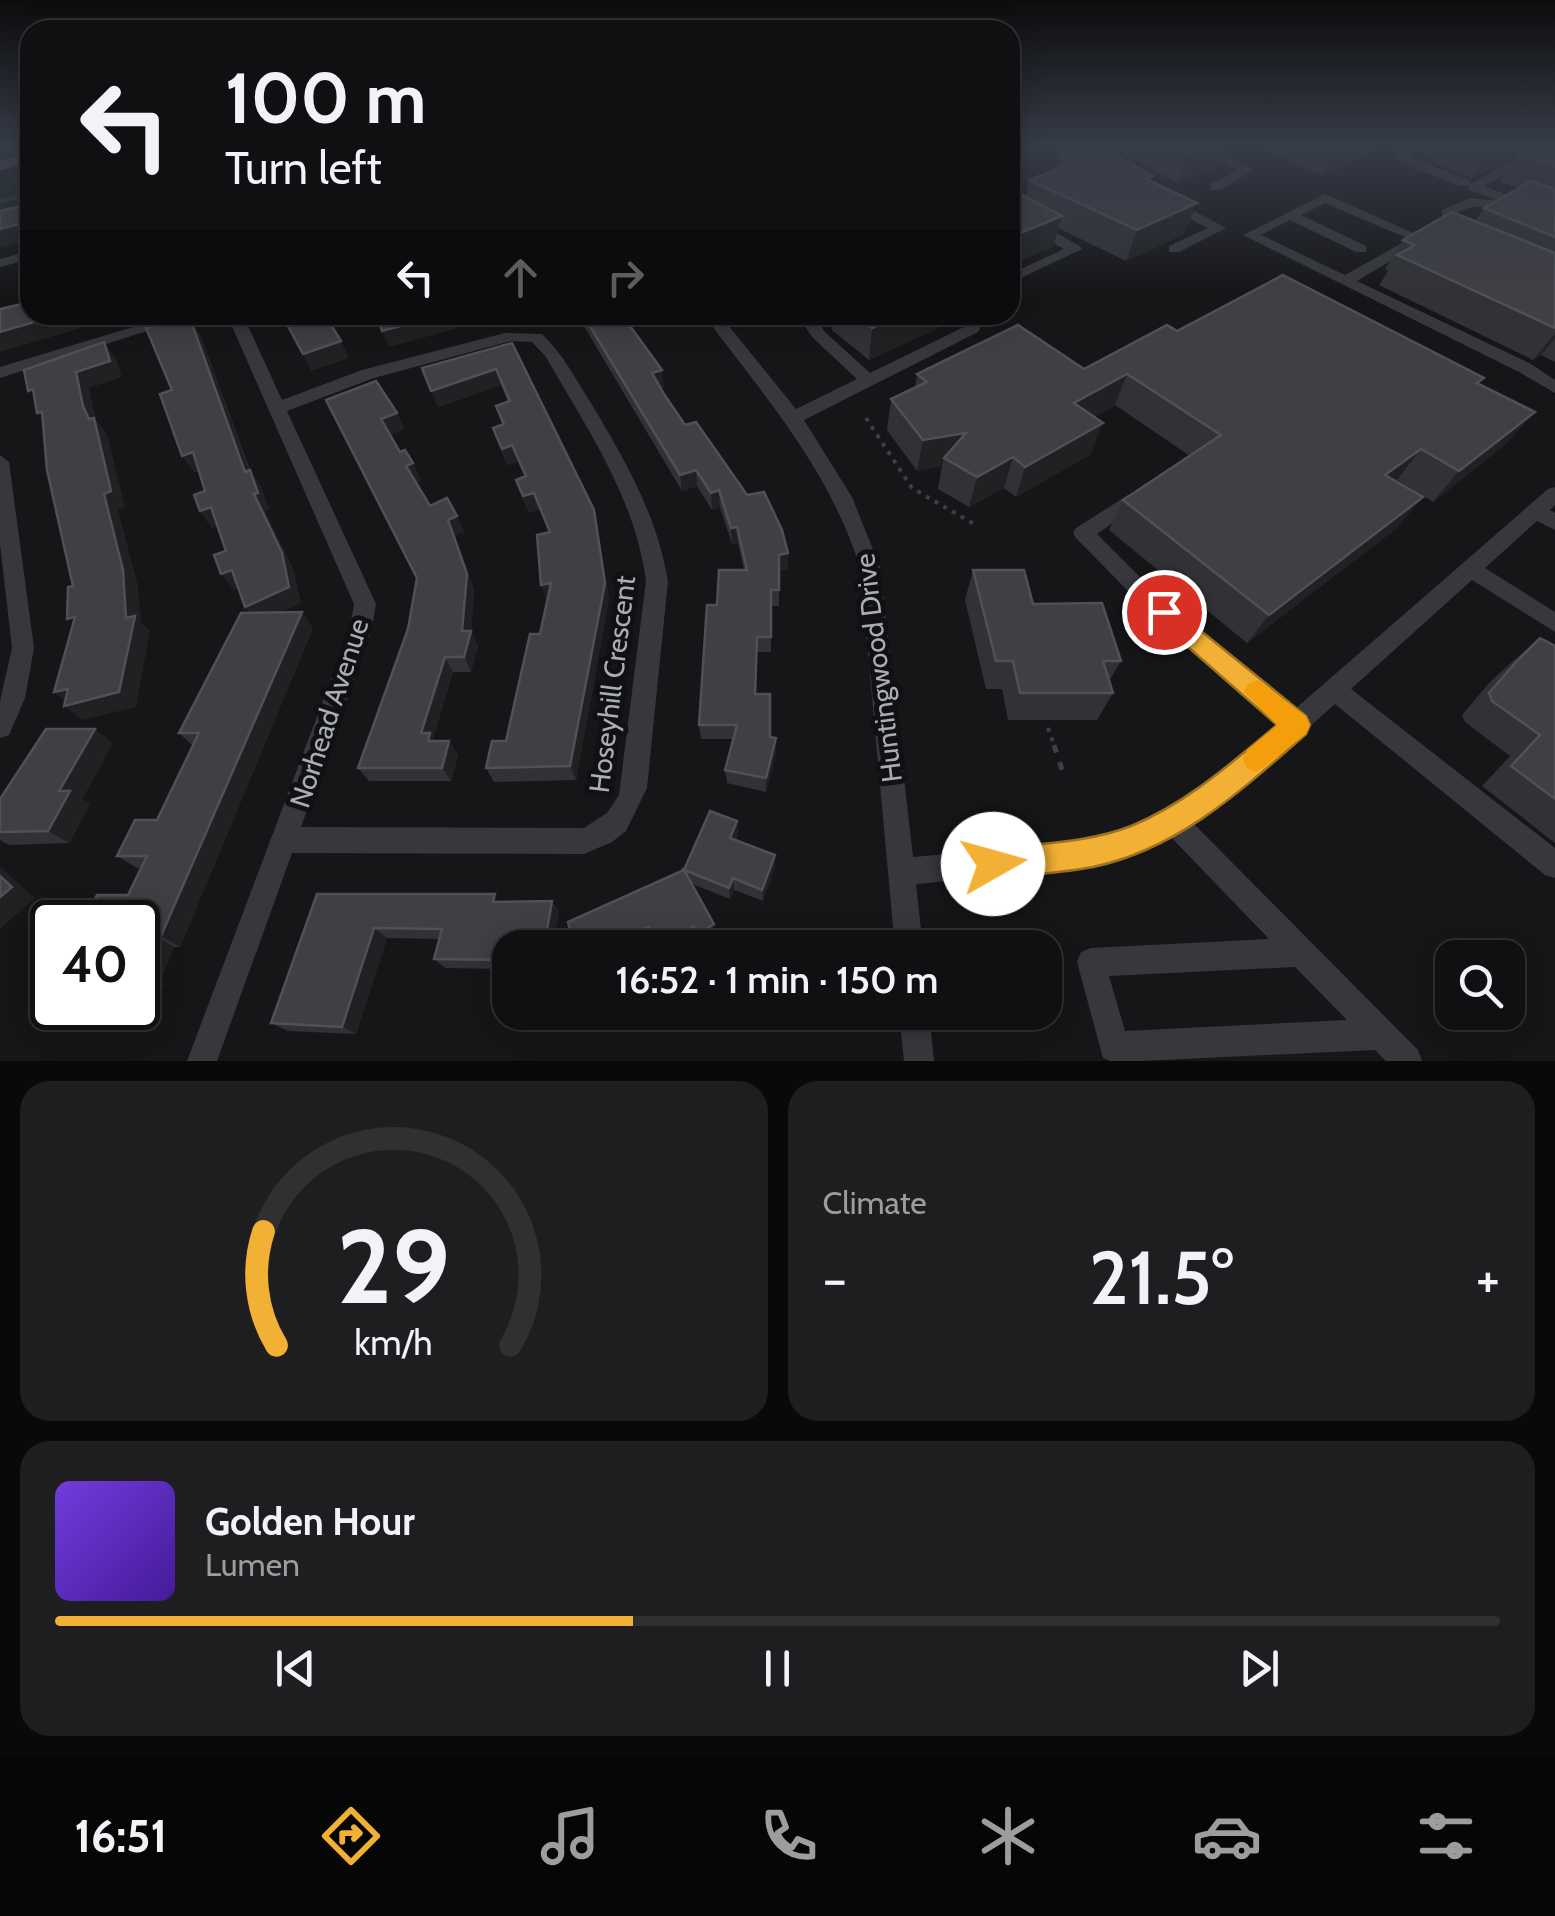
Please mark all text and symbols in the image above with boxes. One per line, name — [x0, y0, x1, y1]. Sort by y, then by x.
text: 100 m — [225, 55, 426, 141]
icon: left — [60, 60, 190, 190]
text: Turn left — [225, 141, 382, 195]
icon: left — [388, 250, 443, 305]
icon: ahead — [493, 250, 548, 305]
icon: right — [598, 250, 653, 305]
street label: Huntingwood Drive — [847, 552, 909, 784]
pin — [1122, 570, 1207, 655]
street label: Hoseyhill Crescent — [582, 573, 642, 795]
icon: arrive — [1137, 585, 1192, 640]
street label: Norhead Avenue — [282, 614, 376, 812]
position arrow — [941, 812, 1045, 916]
speed limit sign: 40 — [30, 900, 160, 1030]
map controls — [1435, 940, 1525, 1030]
button: search — [1435, 940, 1525, 1030]
text: 16:52 · 1 min · 150 m — [616, 956, 938, 1003]
text: Climate — [823, 1183, 927, 1222]
text: 29 — [337, 1203, 450, 1329]
text: 21.5° — [1089, 1232, 1233, 1323]
text: − — [823, 1245, 847, 1312]
text: + — [1476, 1245, 1500, 1312]
text: km/h — [355, 1321, 433, 1364]
text: Golden Hour — [205, 1498, 415, 1545]
text: Lumen — [205, 1545, 300, 1584]
icon: previous — [268, 1641, 323, 1696]
icon: pause — [750, 1641, 805, 1696]
icon: next — [1232, 1641, 1287, 1696]
icon: directions — [316, 1801, 386, 1871]
icon: music — [535, 1801, 605, 1871]
icon: phone — [754, 1801, 824, 1871]
icon: climate — [973, 1801, 1043, 1871]
icon: car — [1192, 1801, 1262, 1871]
icon: filters — [1411, 1801, 1481, 1871]
text: 16:51 — [74, 1809, 167, 1863]

